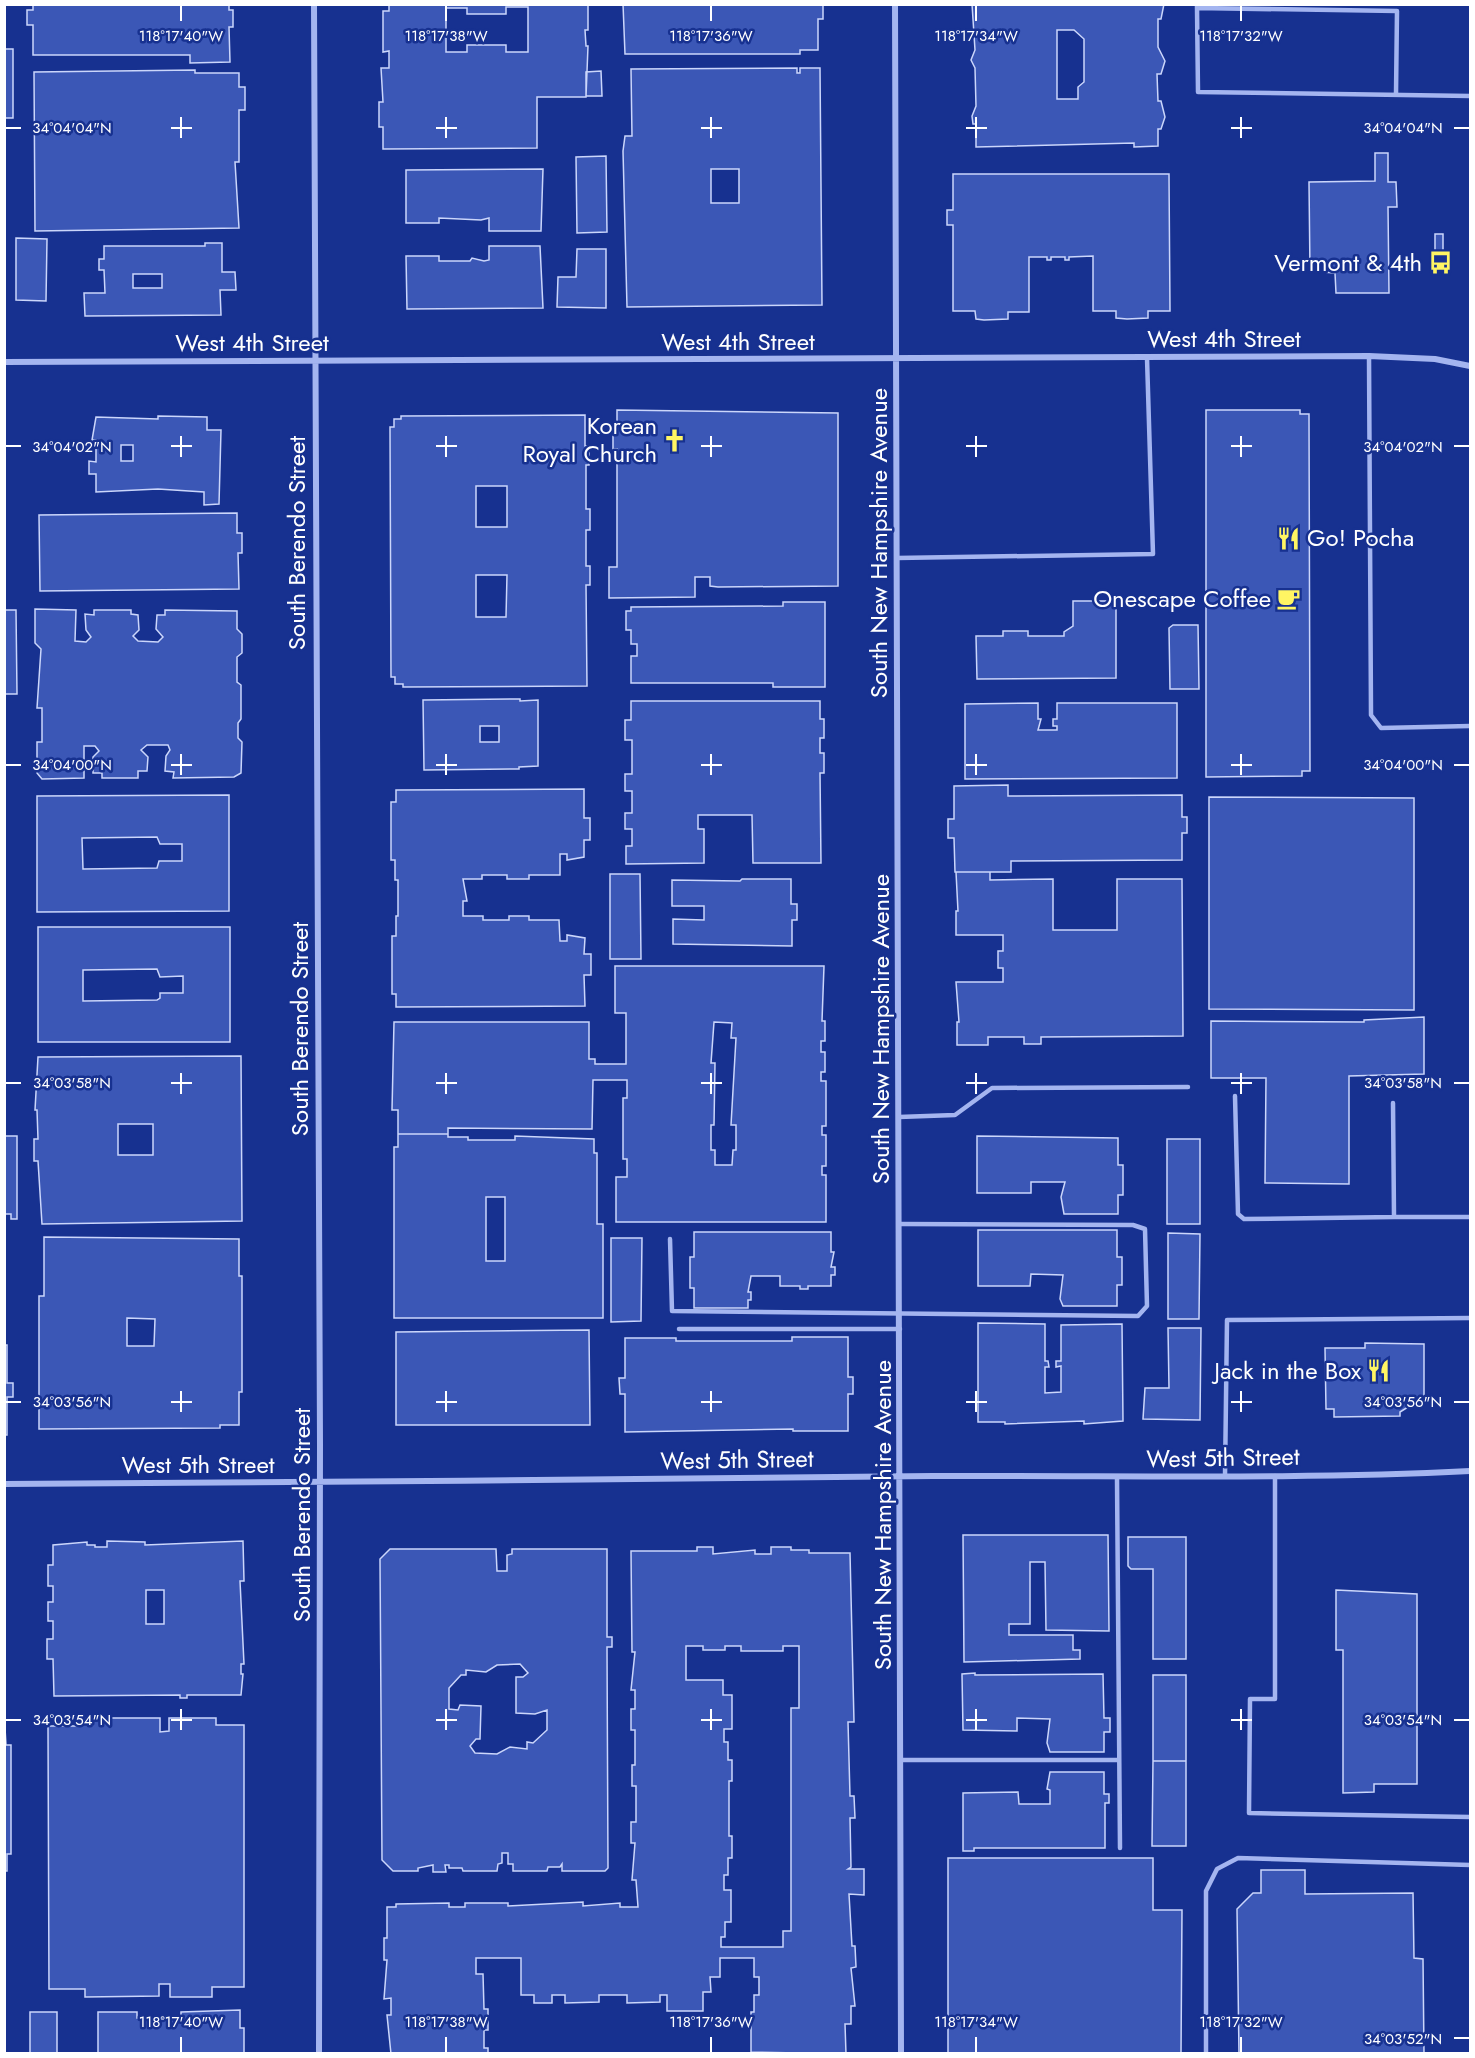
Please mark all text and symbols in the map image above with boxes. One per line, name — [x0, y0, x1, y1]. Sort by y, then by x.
text: 118°17'40"W — [139, 25, 223, 47]
text: 118°17'38"W — [405, 25, 488, 47]
text: 118°17'36"W — [669, 25, 753, 47]
text: 118°17'34"W — [934, 25, 1018, 47]
text: 118°17'32"W — [1199, 25, 1283, 47]
text: 34°04'04"N — [32, 117, 112, 139]
text: 34°04'04"N — [1363, 117, 1443, 139]
place label: Vermont & 4th — [1274, 245, 1422, 280]
bus stop icon: Vermont & 4th — [1427, 250, 1453, 276]
street label: West 4th Street — [1147, 321, 1301, 356]
street label: West 4th Street — [661, 324, 815, 359]
street label: West 4th Street — [175, 325, 329, 360]
street label: South New Hampshire Avenue — [861, 388, 896, 698]
place label: Korean Royal Church — [522, 408, 657, 471]
church icon: Korean Royal Church — [662, 427, 688, 453]
text: 34°04'02"N — [32, 436, 112, 458]
street label: South Berendo Street — [279, 436, 314, 650]
text: 34°04'02"N — [1363, 436, 1443, 458]
place label: Go! Pocha — [1307, 520, 1414, 555]
restaurant icon: Go! Pocha — [1276, 525, 1302, 551]
place label: Onescape Coffee — [1093, 581, 1271, 616]
cafe icon: Onescape Coffee — [1276, 586, 1302, 612]
text: 34°04'00"N — [32, 754, 112, 776]
text: 34°04'00"N — [1363, 754, 1443, 776]
street label: South New Hampshire Avenue — [863, 874, 898, 1184]
street label: South Berendo Street — [282, 922, 317, 1136]
text: 34°03'58"N — [33, 1072, 111, 1094]
text: 34°03'58"N — [1364, 1072, 1442, 1094]
place label: Jack in the Box — [1211, 1353, 1362, 1388]
restaurant icon: Jack in the Box — [1366, 1358, 1392, 1384]
street label: South New Hampshire Avenue — [865, 1360, 900, 1670]
text: 34°03'56"N — [33, 1391, 111, 1413]
text: 34°03'56"N — [1364, 1391, 1442, 1413]
street label: South Berendo Street — [284, 1408, 319, 1622]
street label: West 5th Street — [1146, 1439, 1300, 1476]
street label: West 5th Street — [660, 1441, 814, 1478]
street label: West 5th Street — [121, 1447, 275, 1482]
text: 34°03'54"N — [33, 1709, 111, 1731]
text: 34°03'54"N — [1364, 1709, 1442, 1731]
text: 118°17'40"W — [139, 2011, 223, 2033]
text: 118°17'38"W — [405, 2011, 488, 2033]
text: 118°17'36"W — [669, 2011, 753, 2033]
text: 118°17'34"W — [934, 2011, 1018, 2033]
text: 118°17'32"W — [1199, 2011, 1283, 2033]
text: 34°03'52"N — [1364, 2028, 1442, 2050]

